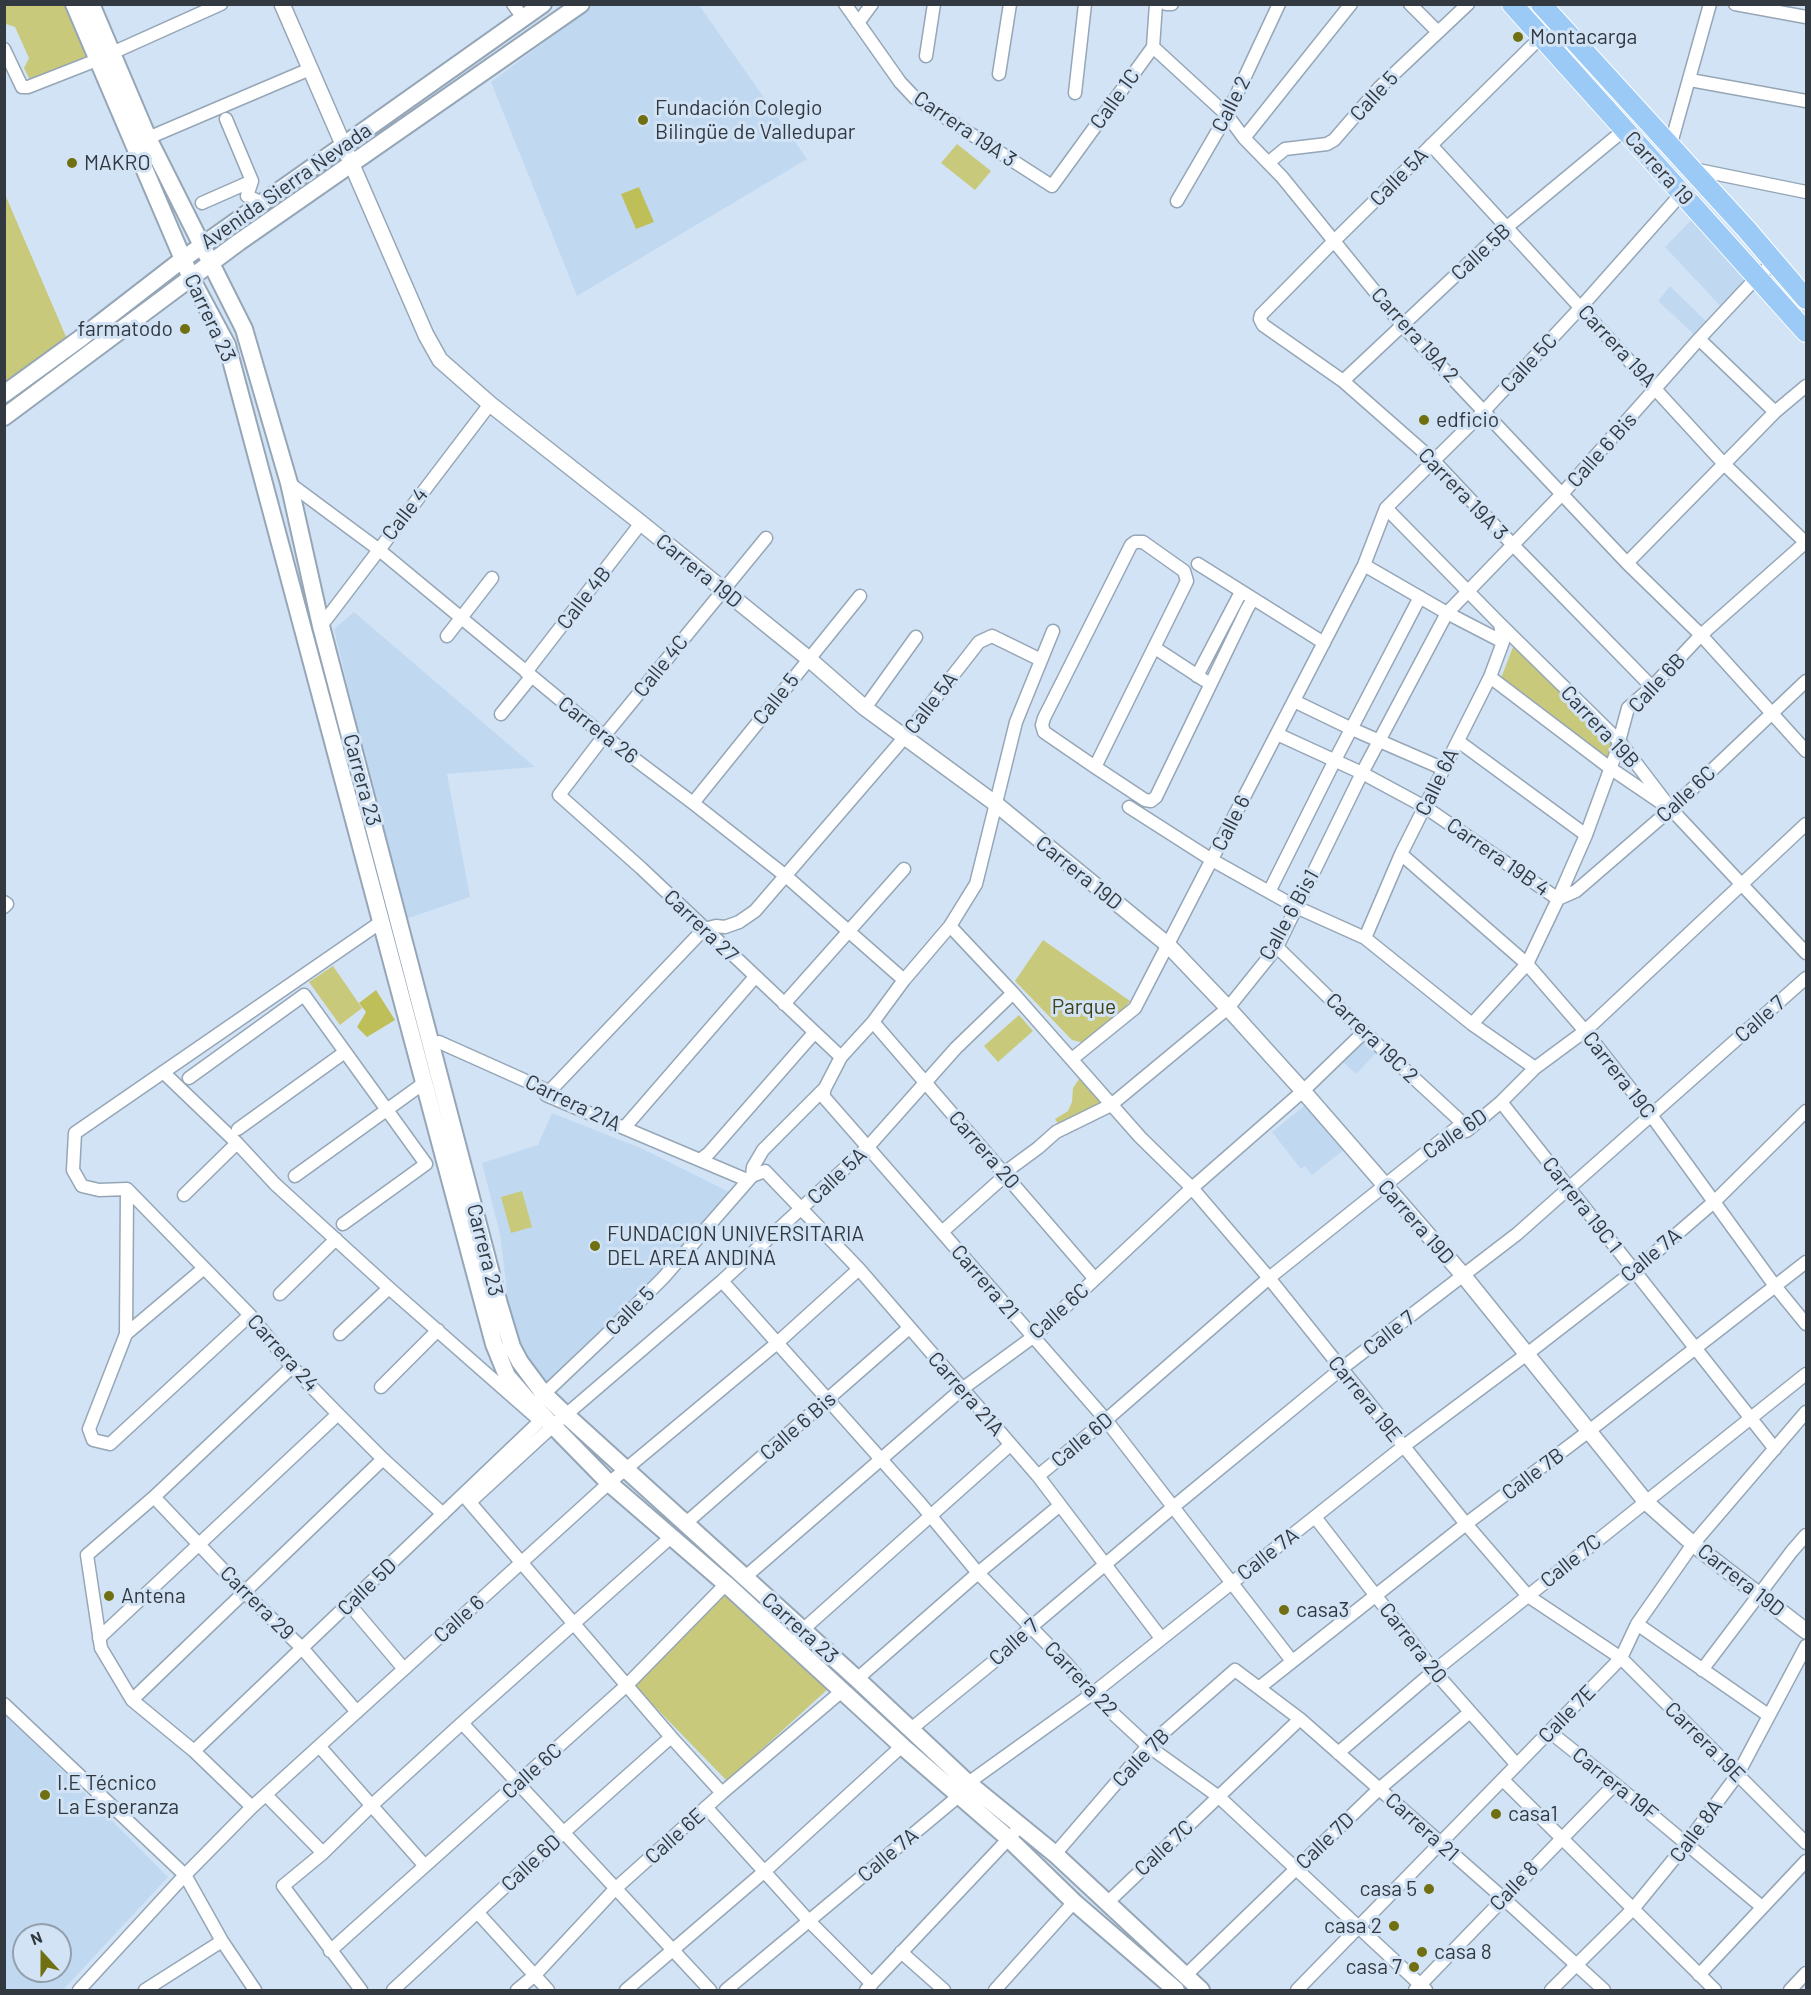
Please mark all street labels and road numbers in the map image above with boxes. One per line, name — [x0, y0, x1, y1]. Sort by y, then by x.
street label: Calle 1C — [1085, 64, 1145, 134]
street label: Calle 5 — [1345, 66, 1403, 126]
street label: Calle 2 — [1206, 72, 1256, 136]
street label: Carrera 19A 3 — [909, 85, 1021, 173]
street label: Avenida Sierra Nevada — [196, 118, 376, 254]
street label: Carrera 19 — [1619, 126, 1699, 210]
street label: Calle 5A — [1365, 143, 1433, 211]
street label: Calle 5B — [1446, 218, 1516, 286]
street label: Carrera 23 — [179, 270, 241, 366]
street label: Carrera 19A 2 — [1366, 282, 1464, 388]
street label: Carrera 19A — [1573, 300, 1661, 392]
street label: Calle 5C — [1495, 328, 1563, 398]
street label: Calle 6 Bis — [1562, 407, 1642, 493]
street label: Carrera 19A 3 — [1413, 443, 1513, 545]
street label: Calle 4 — [377, 483, 433, 545]
street label: Carrera 19D — [651, 529, 747, 613]
street label: Calle 4B — [552, 561, 616, 635]
street label: Calle 4C — [628, 630, 694, 702]
street label: Calle 6B — [1623, 648, 1691, 718]
street label: Calle 5A — [899, 667, 963, 739]
street label: Calle 5 — [748, 668, 804, 730]
street label: Carrera 19B — [1555, 680, 1645, 774]
street label: Carrera 26 — [553, 691, 643, 769]
street label: Carrera 23 — [338, 731, 386, 829]
street label: Calle 6A — [1410, 744, 1464, 820]
street label: Calle 6C — [1651, 760, 1721, 828]
street label: Calle 6 — [1206, 791, 1256, 855]
street label: Carrera 19B 4 — [1442, 812, 1554, 902]
street label: Carrera 19D — [1031, 831, 1127, 915]
street label: Calle 6 Bis1 — [1254, 865, 1324, 965]
street label: Carrera 27 — [659, 884, 743, 968]
street label: Carrera 19C 2 — [1321, 988, 1423, 1088]
street label: Calle 7 — [1730, 990, 1790, 1048]
street label: Carrera 19C — [1577, 1027, 1661, 1123]
street label: Carrera 21A — [521, 1069, 625, 1137]
street label: Calle 6D — [1418, 1103, 1492, 1165]
street label: Carrera 20 — [943, 1106, 1025, 1194]
street label: Calle 5A — [802, 1142, 872, 1210]
street label: Carrera 19C 1 — [1537, 1152, 1627, 1258]
street label: Carrera 19D — [1373, 1175, 1459, 1269]
street label: Carrera 23 — [461, 1201, 509, 1299]
street label: Calle 7A — [1616, 1223, 1686, 1287]
street label: Carrera 21 — [946, 1240, 1024, 1324]
street label: Calle 6C — [1024, 1278, 1094, 1344]
street label: Calle 5 — [600, 1281, 660, 1341]
street label: Calle 7 — [1358, 1305, 1420, 1361]
street label: Carrera 24 — [242, 1309, 324, 1397]
street label: Carrera 21A — [923, 1347, 1009, 1441]
street label: Carrera 19E — [1323, 1351, 1407, 1447]
street label: Calle 6 Bis — [755, 1386, 841, 1466]
street label: Calle 6D — [1046, 1407, 1118, 1473]
street label: Calle 7B — [1497, 1442, 1569, 1506]
street label: Calle 7A — [1232, 1522, 1304, 1586]
street label: Calle 7C — [1535, 1529, 1607, 1593]
street label: Carrera 19D — [1692, 1538, 1790, 1622]
street label: Calle 5D — [332, 1553, 402, 1621]
street label: Carrera 29 — [215, 1561, 299, 1645]
street label: Carrera 23 — [757, 1587, 843, 1669]
street label: Calle 6 — [429, 1590, 489, 1648]
street label: Carrera 20 — [1374, 1598, 1452, 1688]
street label: Calle 7 — [984, 1613, 1044, 1671]
street label: Carrera 22 — [1039, 1636, 1123, 1722]
street label: Calle 7E — [1533, 1680, 1601, 1748]
street label: Carrera 19E — [1660, 1697, 1750, 1787]
street label: Calle 7B — [1107, 1724, 1175, 1792]
street label: Calle 6C — [497, 1738, 567, 1804]
street label: Carrera 19F — [1567, 1742, 1663, 1826]
street label: Carrera 21 — [1380, 1787, 1464, 1867]
street label: Calle 8A — [1664, 1795, 1728, 1867]
street label: Calle 6E — [640, 1803, 710, 1869]
street label: Calle 7D — [1291, 1807, 1359, 1875]
street label: Calle 7C — [1129, 1815, 1199, 1881]
street label: Calle 7A — [853, 1823, 923, 1887]
street label: Calle 6D — [496, 1829, 566, 1897]
street label: Calle 8 — [1484, 1856, 1544, 1916]

